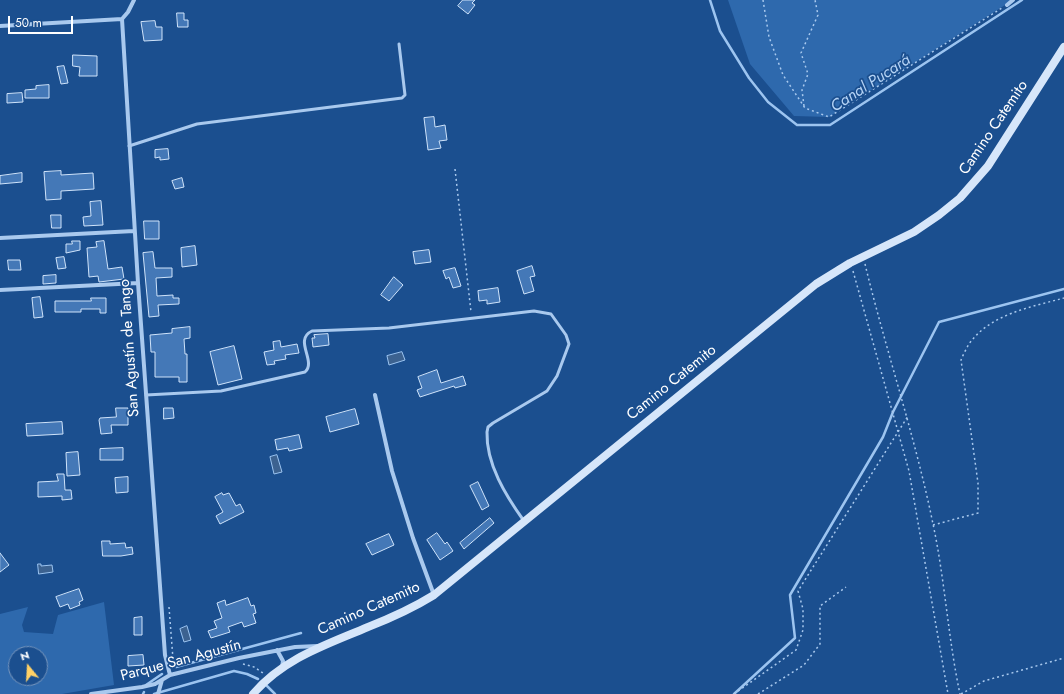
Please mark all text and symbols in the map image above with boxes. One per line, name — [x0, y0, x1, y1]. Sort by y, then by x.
scale bar — [10, 8, 75, 34]
text: 50 m — [15, 14, 42, 32]
water label: Canal Pucará — [827, 51, 915, 117]
street label: Camino Catemito — [956, 77, 1032, 179]
street label: San Agustín de Tango — [116, 278, 144, 418]
street label: Camino Catemito — [624, 341, 720, 425]
street label: Camino Catemito — [315, 578, 423, 640]
street label: Parque San Agustín — [119, 636, 243, 686]
north arrow — [8, 646, 48, 686]
text: N — [18, 647, 31, 664]

